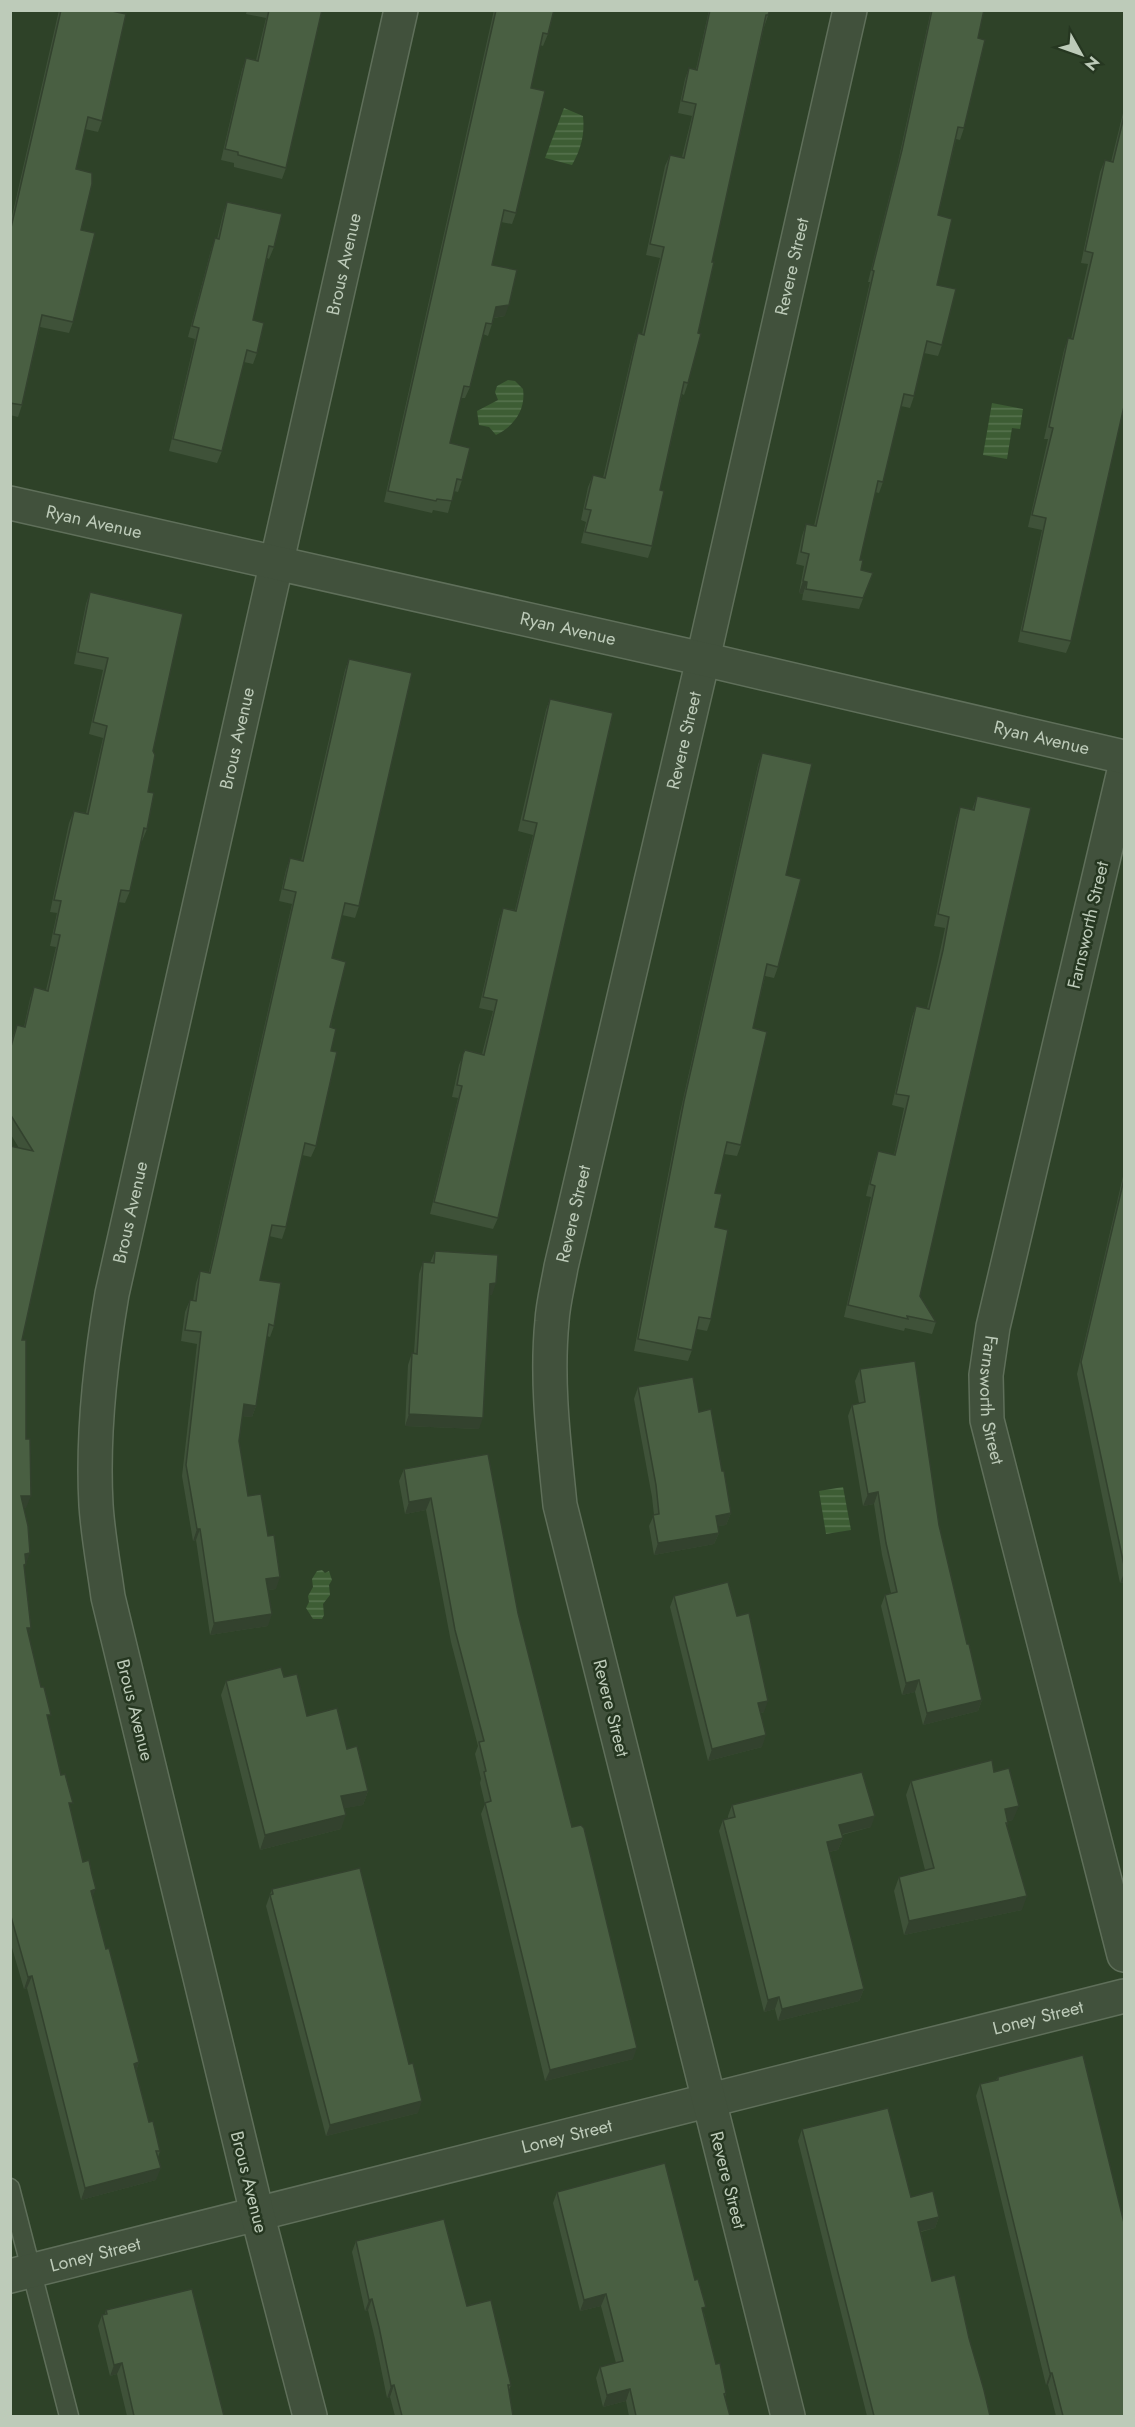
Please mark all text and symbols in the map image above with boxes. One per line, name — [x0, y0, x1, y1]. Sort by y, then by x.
north arrow — [1051, 24, 1111, 84]
text: N — [1079, 51, 1105, 76]
street label: Brous Avenue — [320, 211, 368, 318]
street label: Revere Street — [768, 215, 816, 318]
street label: Ryan Avenue — [43, 498, 144, 545]
street label: Ryan Avenue — [518, 605, 619, 652]
street label: Brous Avenue — [213, 685, 261, 792]
street label: Revere Street — [660, 688, 708, 792]
street label: Ryan Avenue — [991, 714, 1092, 762]
street label: Farnsworth Street — [1061, 858, 1115, 991]
street label: Brous Avenue — [106, 1159, 154, 1266]
street label: Revere Street — [549, 1162, 598, 1265]
street label: Farnsworth Street — [973, 1334, 1011, 1468]
street label: Brous Avenue — [110, 1656, 160, 1764]
street label: Revere Street — [586, 1657, 636, 1760]
street label: Loney Street — [990, 1994, 1087, 2042]
street label: Loney Street — [519, 2112, 615, 2160]
street label: Brous Avenue — [224, 2128, 274, 2236]
street label: Revere Street — [703, 2129, 753, 2232]
street label: Loney Street — [47, 2230, 144, 2278]

